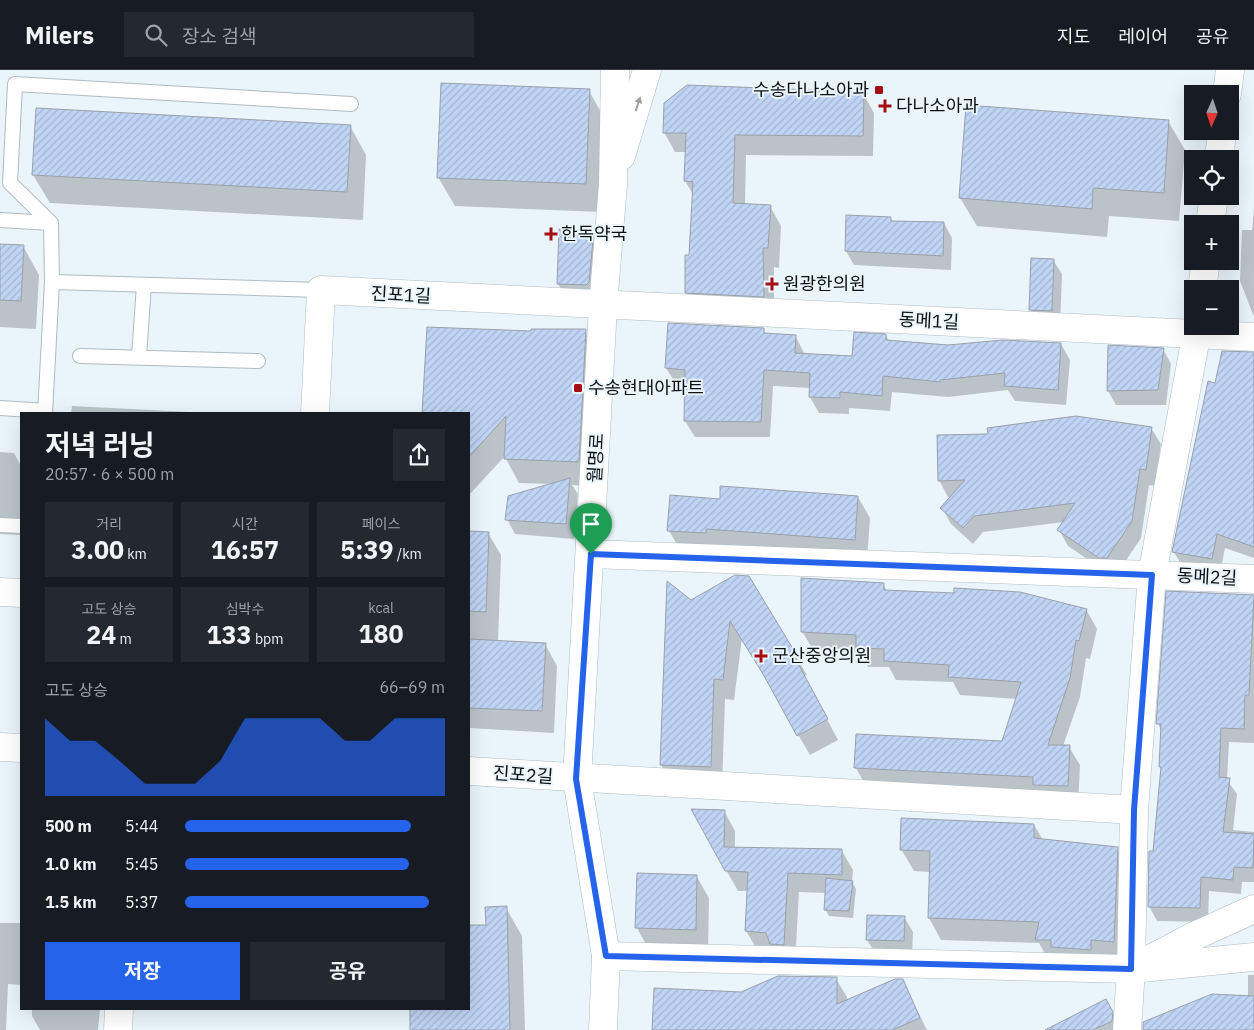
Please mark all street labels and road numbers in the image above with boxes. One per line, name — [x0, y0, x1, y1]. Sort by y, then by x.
street label: 진포1길 — [370, 281, 432, 308]
street label: 동메1길 — [898, 307, 960, 334]
street label: 월명로 — [583, 433, 608, 483]
street label: 동메2길 — [1176, 563, 1238, 590]
street label: 진포2길 — [492, 761, 554, 788]

